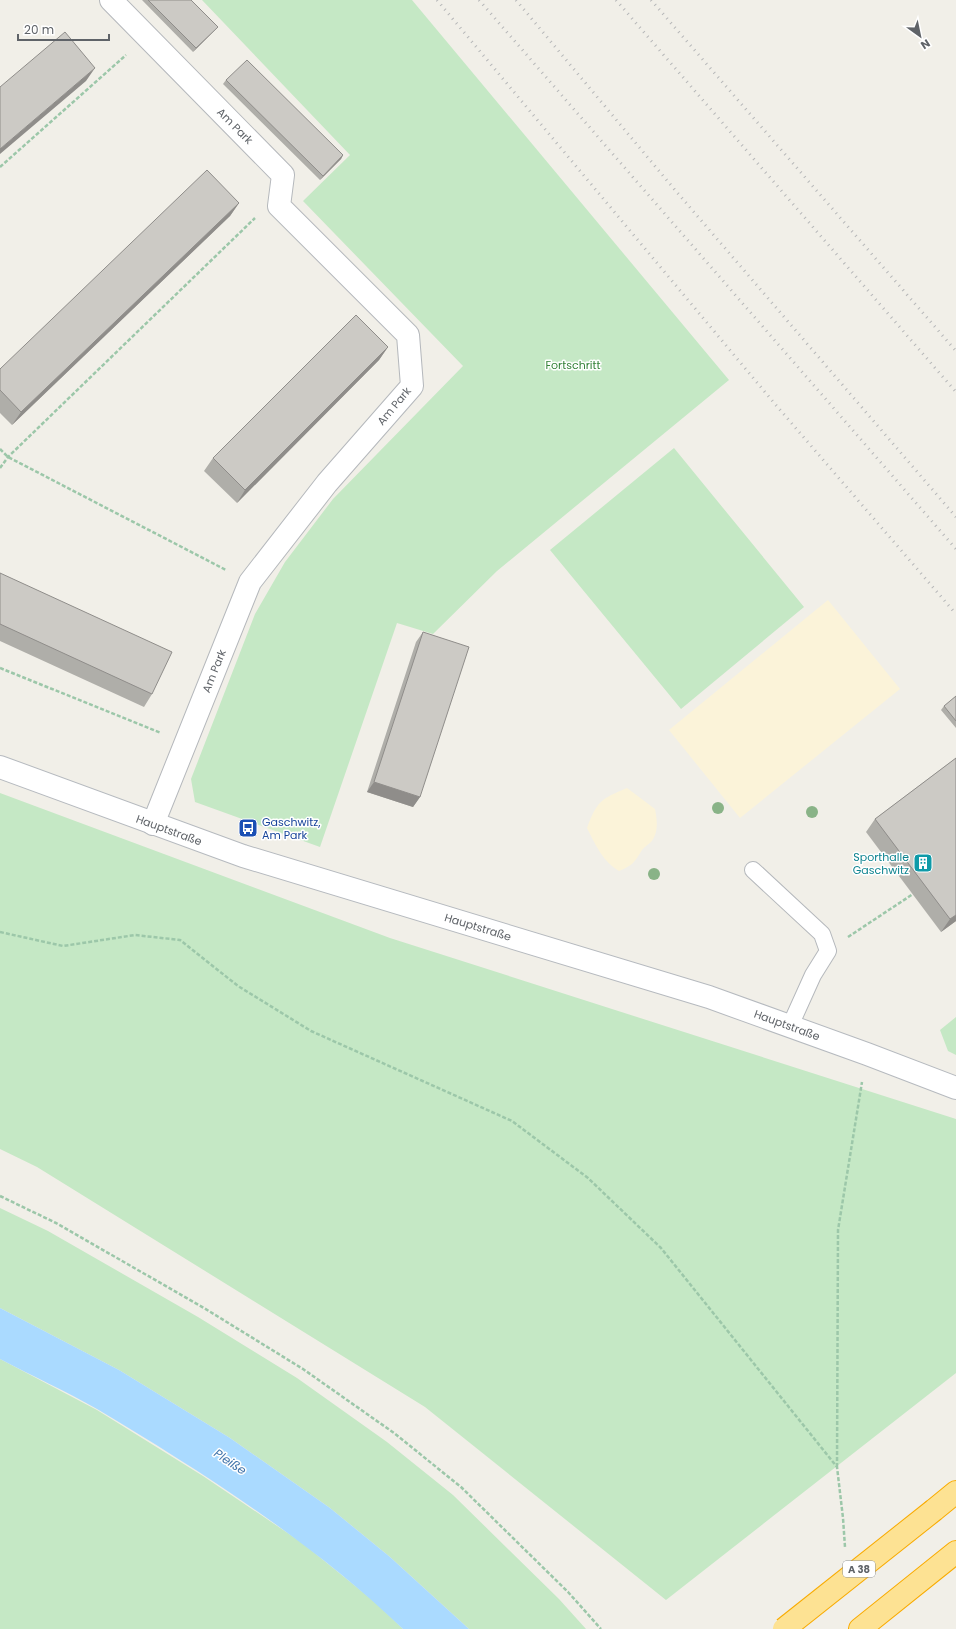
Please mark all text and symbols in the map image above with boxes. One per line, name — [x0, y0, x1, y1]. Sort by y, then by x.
scale bar — [18, 16, 109, 42]
north arrow — [900, 16, 940, 56]
text: 20 m — [24, 21, 54, 38]
text: N — [918, 35, 933, 53]
street label: Am Park — [213, 104, 257, 148]
park label: Fortschritt — [546, 357, 600, 373]
street label: Am Park — [373, 383, 415, 428]
street label: Am Park — [198, 647, 230, 695]
street label: Hauptstraße — [134, 811, 204, 849]
place label: Gaschwitz, Am Park — [262, 814, 320, 843]
bus stop icon: Gaschwitz, Am Park — [237, 817, 259, 839]
place label: Sporthalle Gaschwitz — [853, 849, 909, 878]
building icon: Sporthalle Gaschwitz — [912, 852, 934, 874]
street label: Hauptstraße — [443, 909, 514, 945]
street label: Hauptstraße — [752, 1006, 822, 1044]
water label: Pleiße — [211, 1445, 250, 1479]
road number: A 38 — [843, 1561, 875, 1577]

